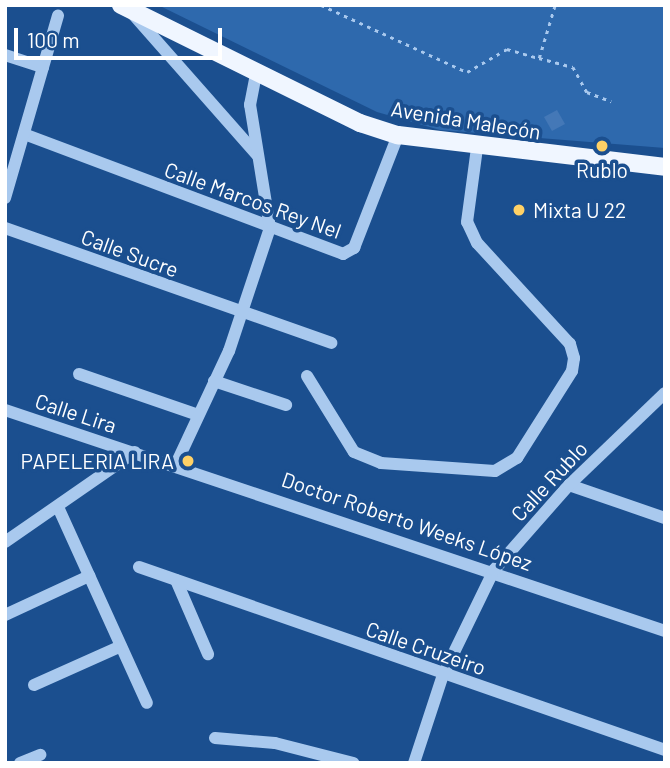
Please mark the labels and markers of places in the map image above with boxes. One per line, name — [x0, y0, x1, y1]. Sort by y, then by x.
marker: Rublo — [594, 138, 610, 154]
place label: Rublo — [576, 157, 628, 183]
place label: Mixta U 22 — [533, 197, 626, 223]
marker: Mixta U 22 — [511, 202, 527, 218]
place label: PAPELERIA LIRA — [21, 448, 174, 474]
marker: PAPELERIA LIRA — [180, 453, 196, 469]

